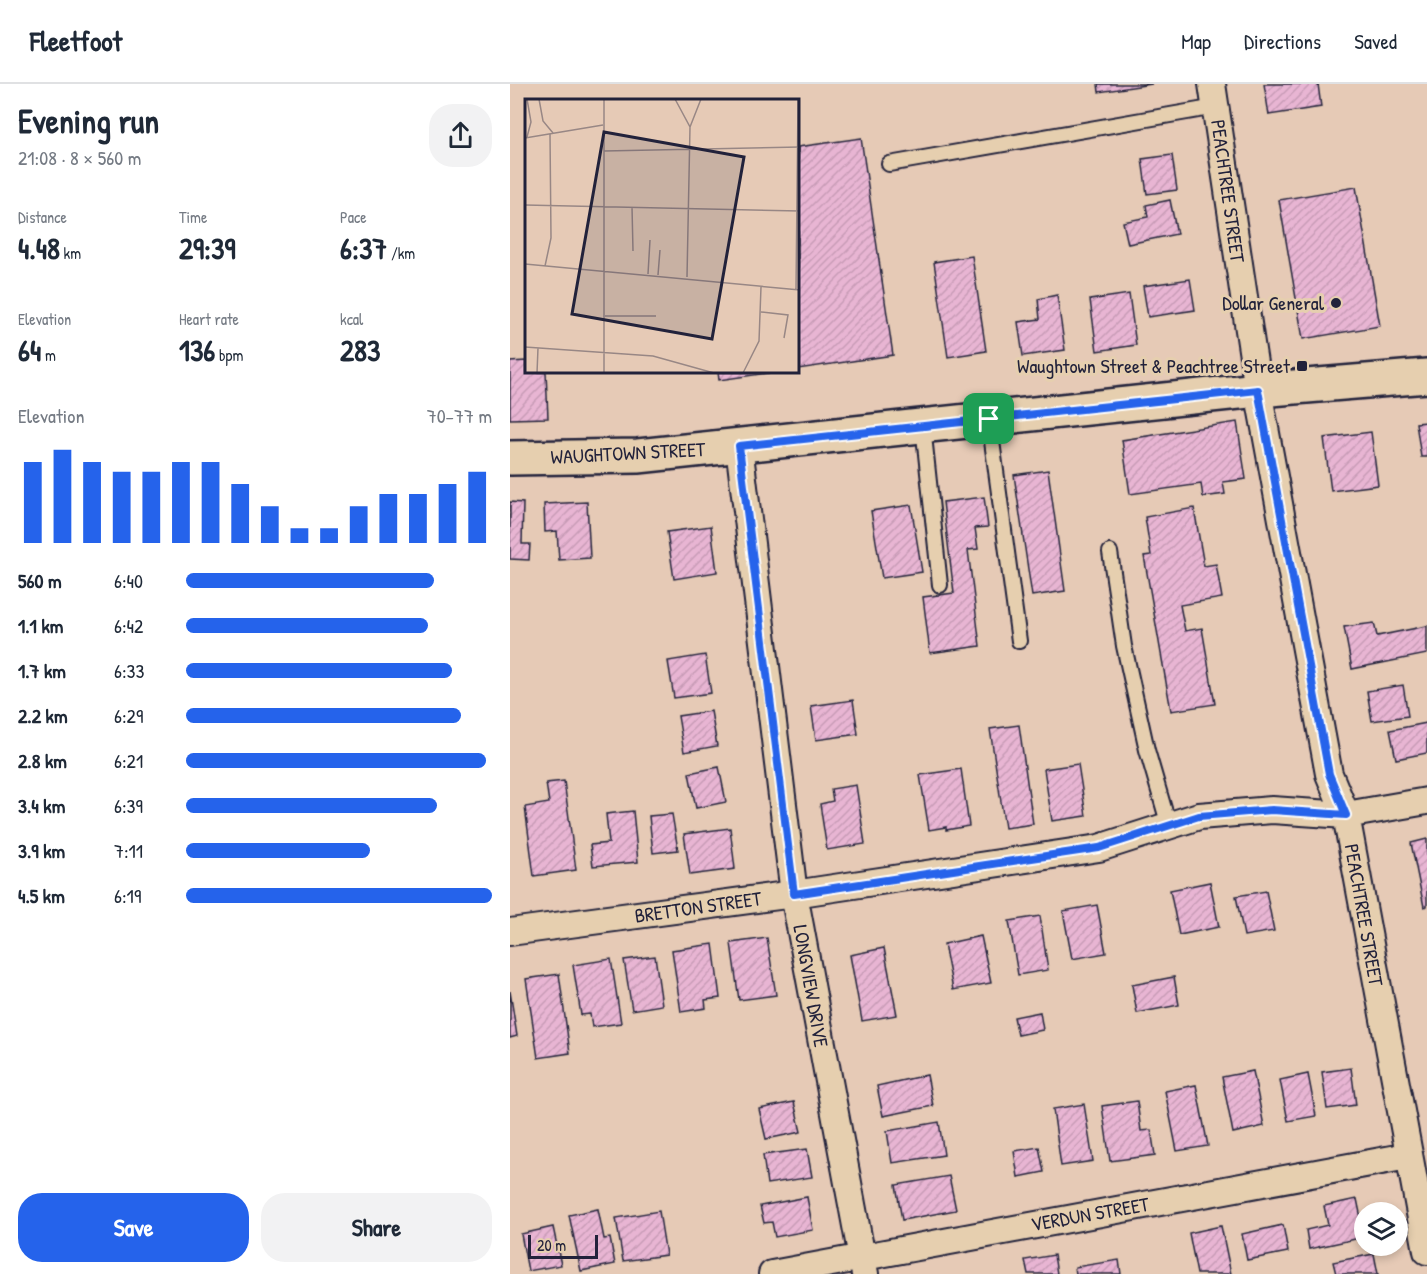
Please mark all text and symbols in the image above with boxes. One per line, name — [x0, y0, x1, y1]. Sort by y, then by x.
text: Fleetfoot — [30, 22, 122, 60]
text: Map — [1181, 27, 1211, 56]
text: Directions — [1244, 27, 1321, 56]
text: Saved — [1354, 27, 1397, 56]
text: Evening run — [18, 99, 159, 143]
inset map — [525, 99, 800, 374]
button: share — [429, 104, 492, 167]
street label: PEACHTREE STREET — [1205, 118, 1252, 265]
text: 21:08 · 8 × 560 m — [18, 144, 141, 171]
text: Distance — [18, 206, 67, 228]
text: Time — [179, 206, 207, 228]
text: Pace — [340, 206, 367, 228]
text: 4.48 — [18, 228, 60, 268]
text: 29:39 — [179, 228, 235, 268]
text: 6:37 — [340, 228, 387, 268]
text: km — [60, 242, 81, 264]
text: /km — [387, 242, 415, 264]
place label: Dollar General — [1222, 289, 1325, 316]
marker: Dollar General — [1329, 296, 1343, 310]
text: Elevation — [18, 308, 71, 330]
text: Heart rate — [179, 308, 239, 330]
text: kcal — [340, 308, 363, 330]
text: 64 — [18, 330, 41, 370]
text: 136 — [179, 330, 215, 370]
text: 283 — [340, 330, 380, 370]
text: m — [41, 344, 56, 366]
text: bpm — [215, 344, 243, 366]
place label: Waughtown Street & Peachtree Street — [1017, 352, 1291, 379]
marker: Waughtown Street & Peachtree Street — [1295, 359, 1309, 373]
pin — [963, 393, 1014, 444]
text: Elevation — [18, 402, 84, 429]
text: 70–77 m — [427, 402, 492, 429]
icon: arrive — [972, 402, 1005, 435]
street label: WAUGHTOWN STREET — [550, 435, 707, 470]
text: 560 m — [18, 567, 62, 594]
text: 6:40 — [114, 567, 143, 594]
text: 1.1 km — [18, 612, 63, 639]
text: 6:42 — [114, 612, 143, 639]
text: 1.7 km — [18, 657, 66, 684]
text: 6:33 — [114, 657, 145, 684]
text: 2.2 km — [18, 702, 68, 729]
text: 6:29 — [114, 702, 143, 729]
text: 2.8 km — [18, 747, 67, 774]
text: 6:21 — [114, 747, 143, 774]
text: 3.4 km — [18, 792, 65, 819]
text: 6:39 — [114, 792, 143, 819]
text: 3.9 km — [18, 837, 65, 864]
text: 7:11 — [114, 837, 143, 864]
street label: PEACHTREE STREET — [1339, 842, 1390, 989]
text: 4.5 km — [18, 882, 65, 909]
text: 6:19 — [114, 882, 141, 909]
street label: BRETTON STREET — [633, 884, 764, 929]
street label: LONGVIEW DRIVE — [787, 923, 836, 1049]
street label: VERDUN STREET — [1029, 1190, 1152, 1237]
button: Save — [18, 1193, 249, 1262]
button: Share — [261, 1193, 492, 1262]
map controls — [1354, 1202, 1408, 1256]
button: layers — [1354, 1202, 1408, 1256]
scale bar — [528, 1232, 598, 1260]
text: 20 m — [537, 1234, 566, 1256]

